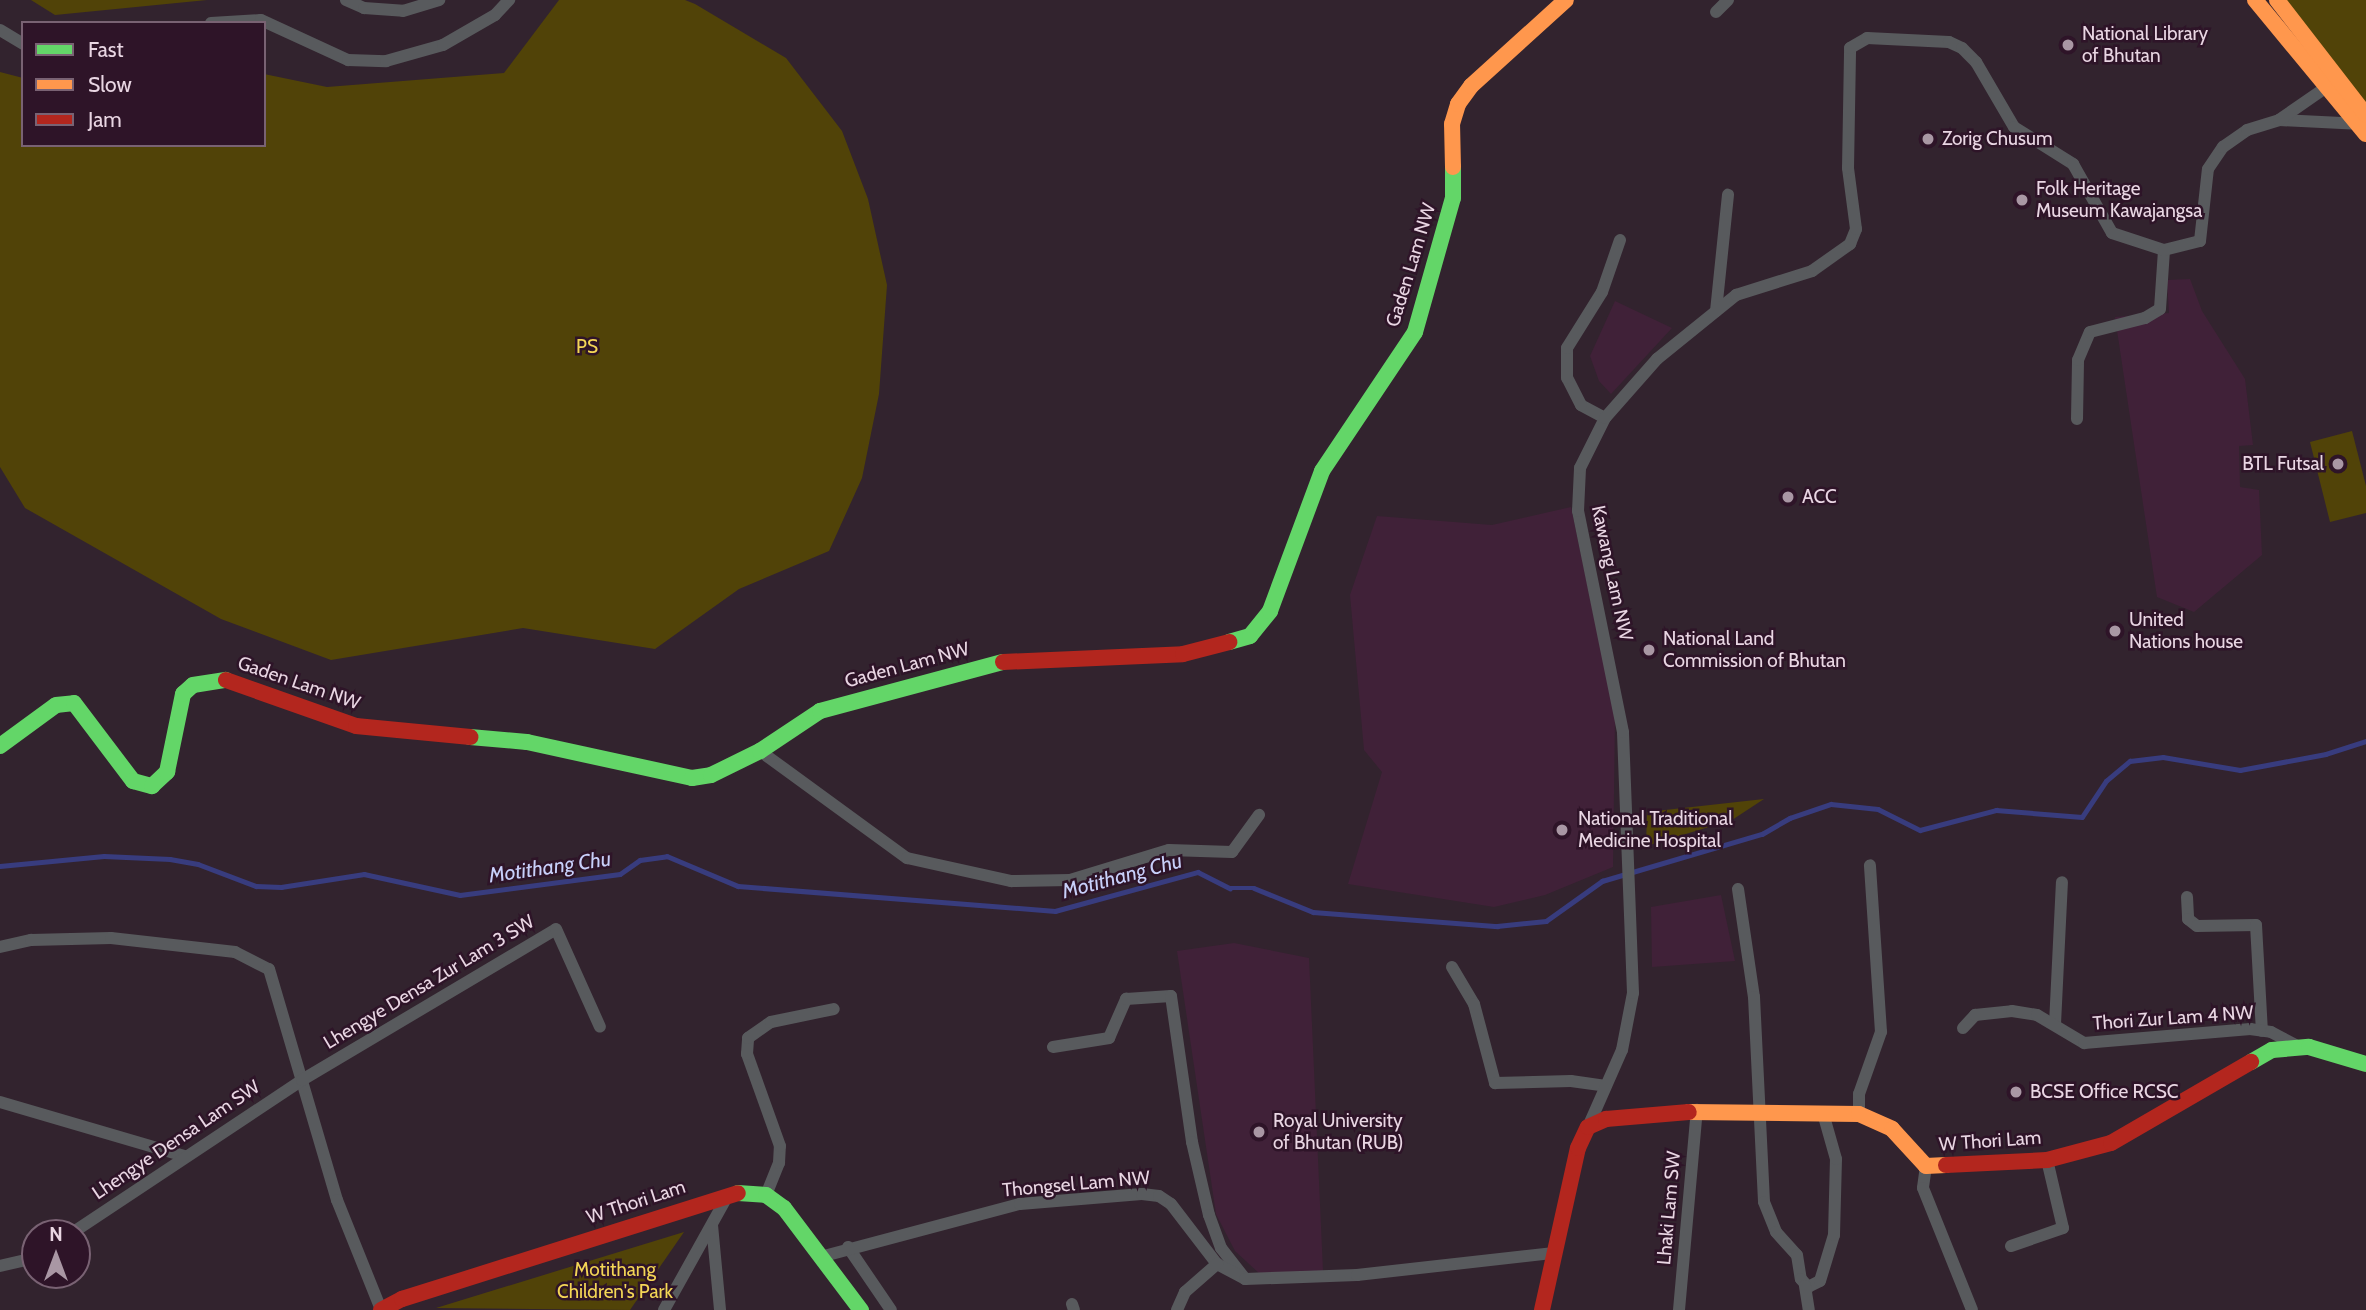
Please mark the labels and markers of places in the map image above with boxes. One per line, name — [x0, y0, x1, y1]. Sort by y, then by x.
place label: National Library of Bhutan — [2082, 23, 2208, 67]
marker: National Library of Bhutan — [2060, 37, 2076, 53]
place label: Zorig Chusum — [1942, 128, 2053, 150]
marker: Zorig Chusum — [1920, 131, 1936, 147]
place label: Folk Heritage Museum Kawajangsa — [2036, 178, 2202, 222]
marker: Folk Heritage Museum Kawajangsa — [2014, 192, 2030, 208]
place label: BTL Futsal — [2242, 453, 2324, 475]
marker: BTL Futsal — [2330, 456, 2346, 472]
place label: ACC — [1802, 486, 1837, 508]
marker: ACC — [1780, 489, 1796, 505]
place label: United Nations house — [2129, 609, 2243, 653]
marker: United Nations house — [2107, 623, 2123, 639]
place label: National Land Commission of Bhutan — [1663, 628, 1846, 672]
marker: National Land Commission of Bhutan — [1641, 642, 1657, 658]
place label: National Traditional Medicine Hospital — [1578, 808, 1733, 852]
marker: National Traditional Medicine Hospital — [1552, 820, 1572, 840]
place label: BCSE Office RCSC — [2030, 1081, 2179, 1103]
marker: BCSE Office RCSC — [2008, 1084, 2024, 1100]
place label: Royal University of Bhutan (RUB) — [1273, 1110, 1404, 1154]
marker: Royal University of Bhutan (RUB) — [1251, 1124, 1267, 1140]

